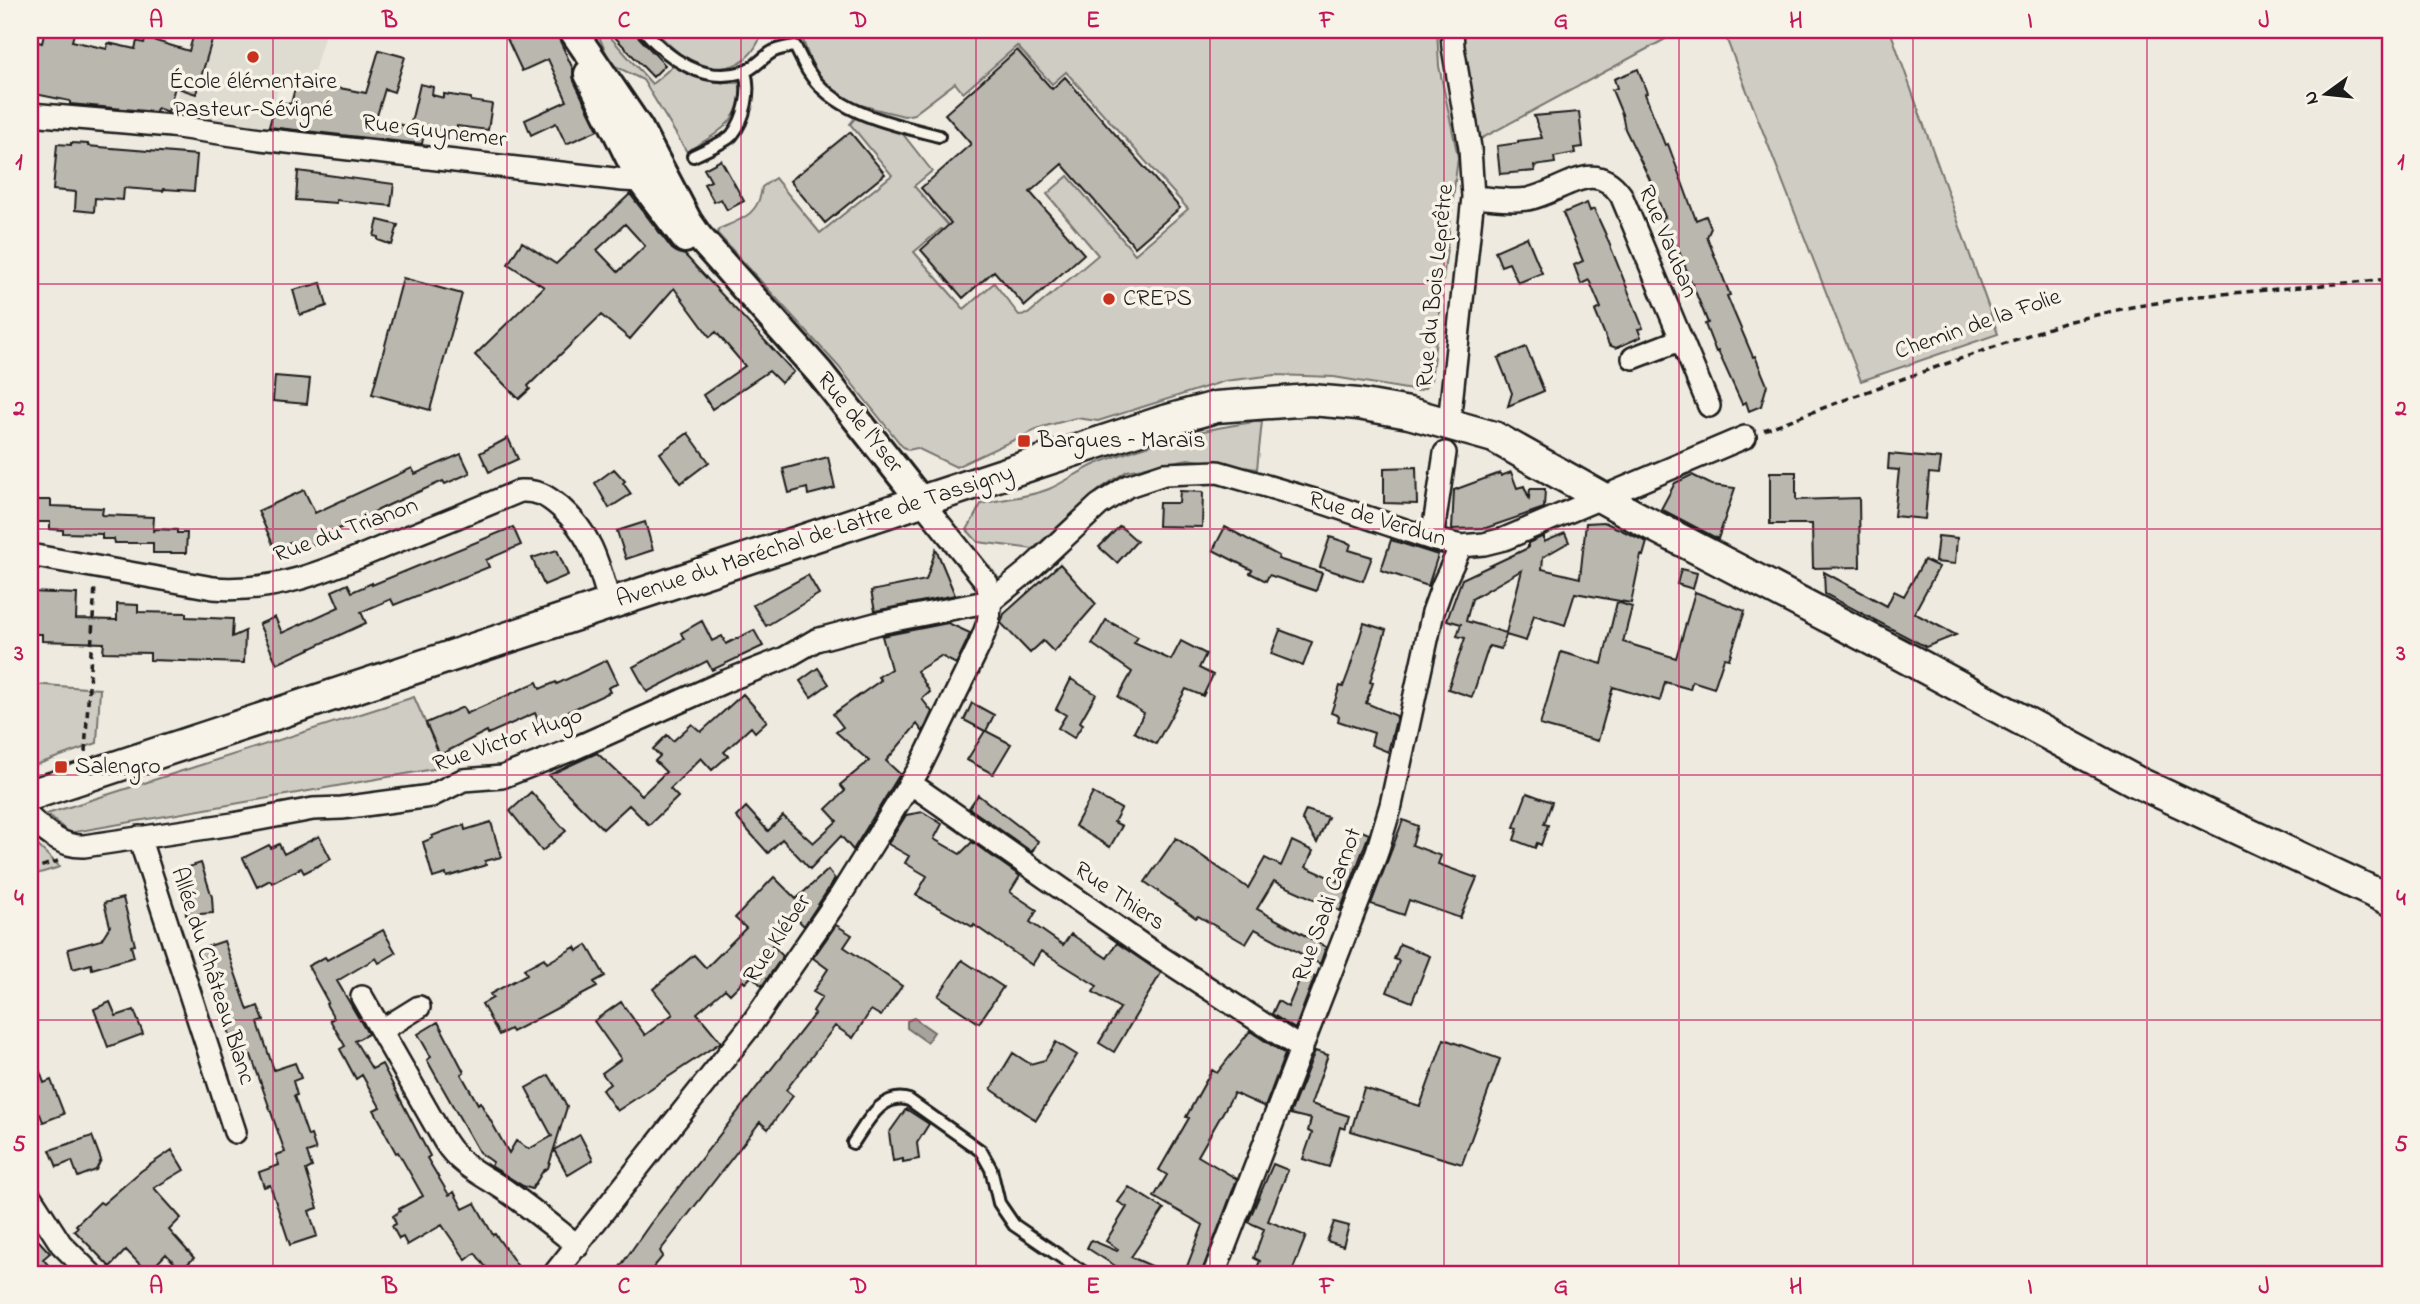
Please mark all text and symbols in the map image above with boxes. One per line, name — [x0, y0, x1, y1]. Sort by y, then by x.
text: A — [149, 5, 163, 38]
text: B — [381, 5, 398, 38]
text: C — [618, 5, 631, 38]
text: D — [850, 5, 867, 38]
text: E — [1086, 5, 1100, 38]
text: F — [1319, 5, 1335, 38]
text: G — [1554, 5, 1568, 38]
text: H — [1789, 5, 1803, 38]
text: I — [2027, 5, 2033, 38]
text: J — [2258, 5, 2270, 38]
marker: École élémentaire Pasteur-Sévigné — [245, 49, 261, 65]
north arrow — [2290, 60, 2360, 130]
place label: École élémentaire Pasteur-Sévigné — [169, 65, 337, 128]
text: N — [2297, 88, 2327, 107]
street label: Rue Guynemer — [360, 106, 509, 159]
text: 1 — [15, 147, 23, 180]
text: 1 — [2397, 147, 2405, 180]
street label: Rue Vauban — [1628, 180, 1706, 304]
street label: Rue du Bois Leprêtre — [1408, 182, 1464, 390]
street label: Chemin de la Folie — [1890, 280, 2066, 370]
place label: CREPS — [1123, 282, 1192, 317]
marker: CREPS — [1101, 291, 1117, 307]
street label: Rue de l'Yser — [807, 365, 911, 482]
text: 2 — [12, 393, 25, 426]
text: 2 — [2394, 393, 2407, 426]
place label: Bargues – Marais — [1037, 424, 1205, 459]
marker: Bargues – Marais — [1016, 433, 1032, 449]
street label: Avenue du Maréchal de Lattre de Tassigny — [612, 456, 1018, 619]
street label: Rue de Verdun — [1304, 482, 1450, 558]
street label: Rue du Trianon — [269, 489, 423, 573]
text: 3 — [13, 638, 24, 671]
text: 3 — [2395, 638, 2406, 671]
street label: Rue Victor Hugo — [429, 699, 587, 783]
place label: Salengro — [75, 750, 161, 785]
marker: Salengro — [53, 759, 69, 775]
street label: Rue Sadi Carnot — [1284, 823, 1372, 987]
street label: Rue Thiers — [1066, 854, 1172, 940]
street label: Allée du Château Blanc — [160, 863, 264, 1090]
text: 4 — [14, 883, 24, 916]
text: 4 — [2396, 883, 2406, 916]
street label: Rue Kléber — [735, 887, 821, 991]
text: 5 — [12, 1129, 26, 1162]
text: 5 — [2394, 1129, 2408, 1162]
text: A — [149, 1271, 163, 1304]
text: B — [381, 1271, 398, 1304]
text: C — [618, 1271, 631, 1304]
text: D — [850, 1271, 867, 1304]
text: E — [1086, 1271, 1100, 1304]
text: F — [1319, 1271, 1335, 1304]
text: G — [1554, 1271, 1568, 1304]
text: H — [1789, 1271, 1803, 1304]
text: I — [2027, 1271, 2033, 1304]
text: J — [2258, 1271, 2270, 1304]

